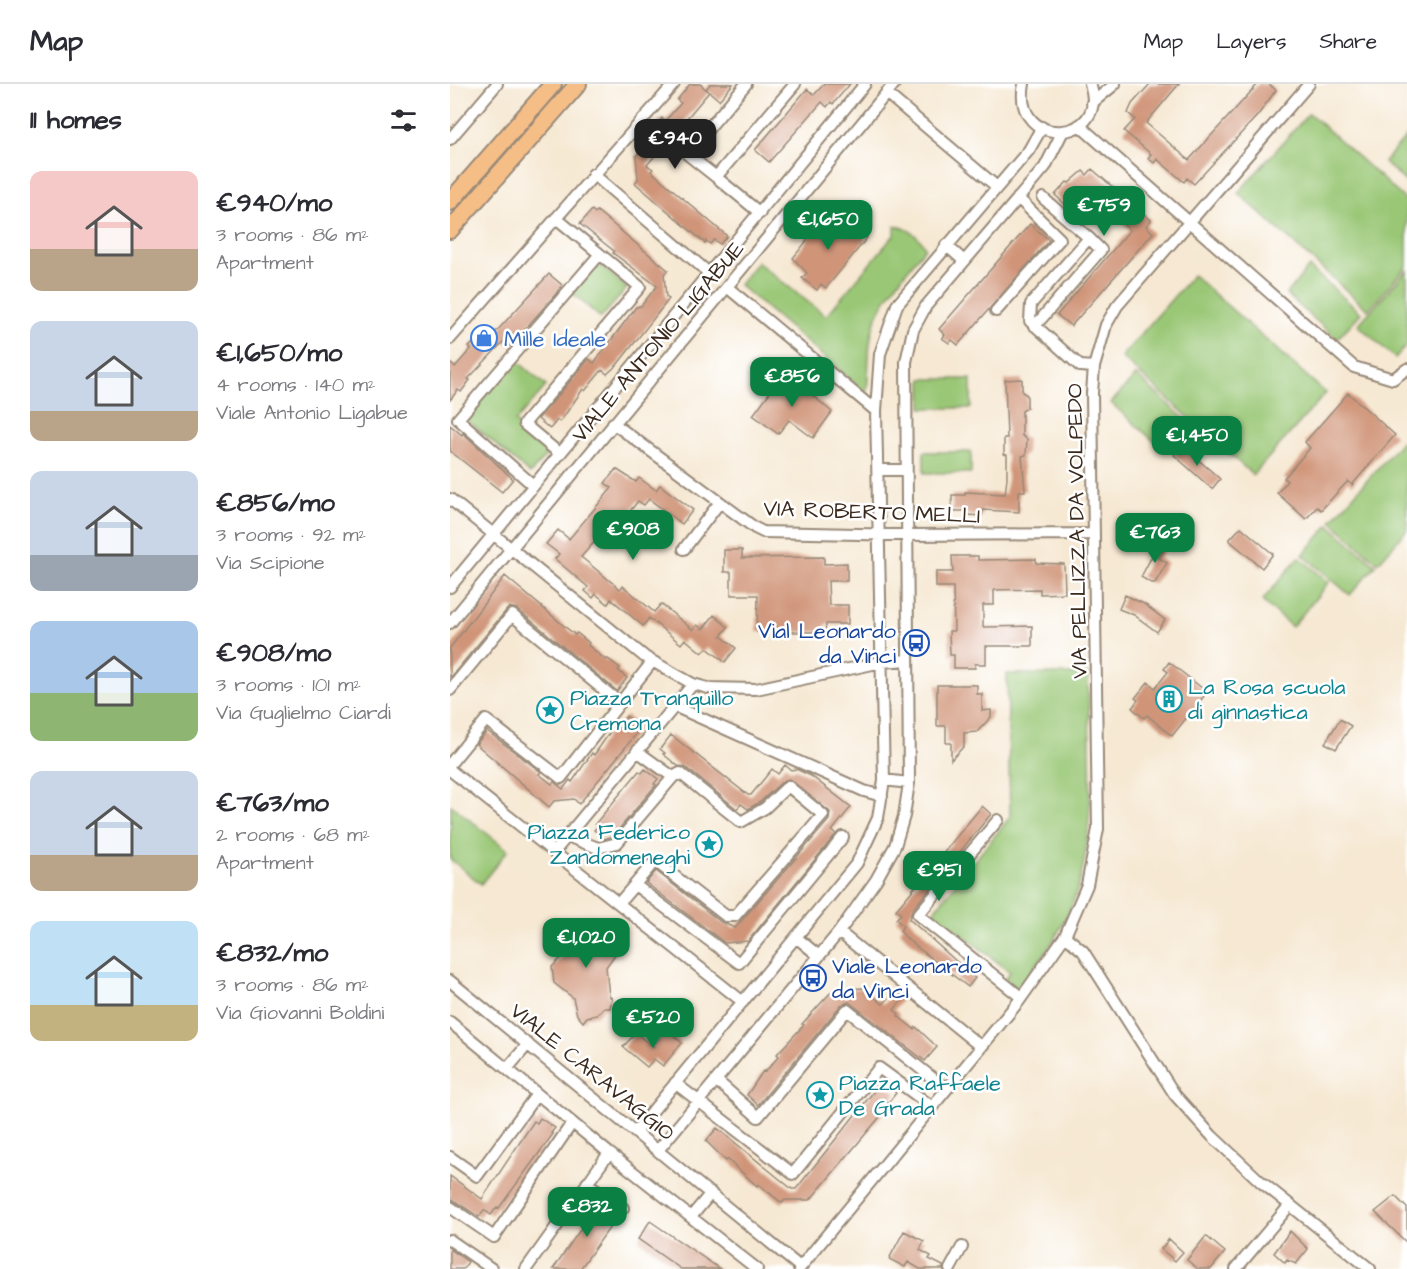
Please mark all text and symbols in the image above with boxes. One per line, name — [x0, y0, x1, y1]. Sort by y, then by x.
text: Map — [30, 22, 83, 61]
text: Map — [1143, 27, 1183, 56]
text: Layers — [1216, 27, 1286, 56]
text: Share — [1319, 27, 1377, 56]
text: 11 homes — [30, 102, 122, 138]
icon: filters — [387, 104, 420, 137]
pin: €940 — [639, 119, 711, 170]
text: €940 — [648, 124, 702, 152]
text: €940/mo — [216, 185, 332, 221]
pin: €759 — [1068, 186, 1140, 237]
text: €759 — [1077, 191, 1131, 219]
icon: home — [78, 195, 150, 267]
pin: €1,650 — [779, 200, 877, 251]
text: €1,650 — [797, 205, 859, 233]
text: 3 rooms · 86 m² — [216, 221, 369, 249]
street label: VIALE ANTONIO LIGABUE — [565, 235, 752, 449]
text: Apartment — [216, 249, 314, 277]
shop icon: Mille Ideale — [469, 323, 499, 353]
place label: Mille Ideale — [504, 324, 606, 355]
text: €1,650/mo — [216, 335, 342, 371]
icon: home — [78, 345, 150, 417]
pin: €856 — [756, 357, 828, 408]
text: €856 — [764, 362, 820, 390]
text: 4 rooms · 140 m² — [216, 371, 375, 399]
street label: VIA PELLIZZA DA VOLPEDO — [1059, 383, 1096, 679]
text: Viale Antonio Ligabue — [216, 399, 408, 427]
pin: €1,450 — [1148, 416, 1246, 467]
text: €1,450 — [1166, 421, 1228, 449]
text: €856/mo — [216, 485, 335, 521]
street label: VIA ROBERTO MELLI — [763, 493, 981, 532]
icon: home — [78, 495, 150, 567]
pin: €908 — [597, 510, 669, 561]
pin: €763 — [1119, 513, 1191, 564]
text: €908 — [607, 515, 659, 543]
text: €763 — [1130, 518, 1180, 546]
text: 3 rooms · 92 m² — [216, 521, 366, 549]
text: Via Scipione — [216, 549, 325, 577]
place label: Vial Leonardo da Vinci — [758, 616, 897, 672]
bus stop icon: Vial Leonardo da Vinci — [901, 628, 931, 658]
text: €908/mo — [216, 635, 331, 671]
icon: home — [78, 645, 150, 717]
text: 3 rooms · 101 m² — [216, 671, 361, 699]
place label: La Rosa scuola di ginnastica — [1188, 672, 1346, 729]
place label: Piazza Tranquillo Cremona — [570, 683, 734, 739]
building icon: La Rosa scuola di ginnastica — [1154, 684, 1184, 714]
place icon: Piazza Tranquillo Cremona — [535, 695, 565, 725]
text: Via Guglielmo Ciardi — [216, 699, 391, 727]
text: €763/mo — [216, 785, 329, 821]
icon: home — [78, 795, 150, 867]
place label: Piazza Federico Zandomeneghi — [528, 817, 691, 874]
text: 2 rooms · 68 m² — [216, 821, 370, 849]
place icon: Piazza Federico Zandomeneghi — [694, 829, 724, 859]
text: Apartment — [216, 849, 314, 877]
pin: €951 — [903, 851, 975, 902]
text: €951 — [917, 856, 961, 884]
pin: €1,020 — [537, 918, 635, 969]
text: €1,020 — [557, 923, 615, 951]
text: €832/mo — [216, 935, 328, 971]
icon: home — [78, 945, 150, 1017]
place label: Viale Leonardo da Vinci — [832, 951, 983, 1007]
bus stop icon: Viale Leonardo da Vinci — [798, 963, 828, 993]
text: 3 rooms · 86 m² — [216, 971, 369, 999]
street label: VIALE CARAVAGGIO — [503, 996, 681, 1149]
pin: €520 — [617, 998, 689, 1049]
text: Via Giovanni Boldini — [216, 999, 384, 1027]
text: €520 — [626, 1003, 680, 1031]
place label: Piazza Raffaele De Grada — [839, 1068, 1001, 1124]
place icon: Piazza Raffaele De Grada — [805, 1080, 835, 1110]
pin: €832 — [551, 1187, 623, 1238]
text: €832 — [562, 1192, 612, 1220]

